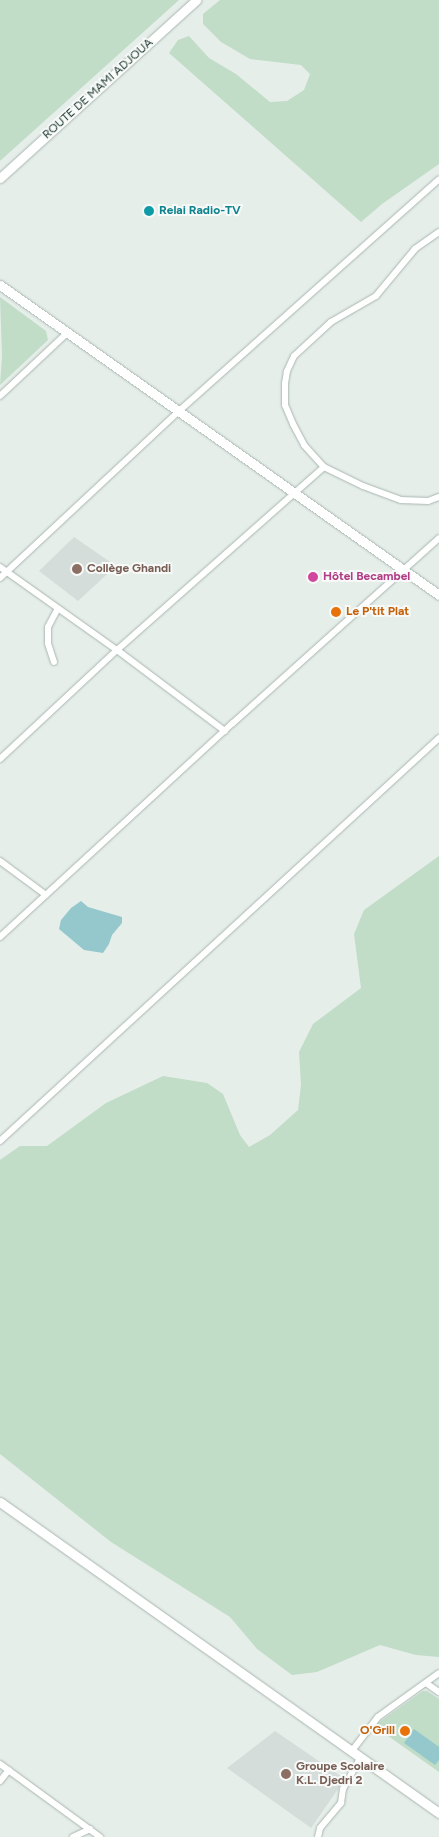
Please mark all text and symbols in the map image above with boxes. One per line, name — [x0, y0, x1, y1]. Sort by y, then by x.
street label: ROUTE DE MAMI ADJOUA — [40, 36, 156, 142]
place label: Relai Radio-TV — [159, 204, 241, 218]
marker: Relai Radio-TV — [143, 205, 155, 217]
place label: Collège Ghandi — [87, 562, 171, 576]
marker: Collège Ghandi — [71, 563, 83, 575]
place label: Hôtel Becambel — [323, 570, 410, 584]
marker: Hôtel Becambel — [307, 571, 319, 583]
place label: Le P'tit Plat — [346, 605, 409, 619]
marker: Le P'tit Plat — [330, 606, 342, 618]
place label: O'Grill — [360, 1724, 395, 1738]
marker: O'Grill — [399, 1725, 411, 1737]
place label: Groupe Scolaire K.L. Djedri 2 — [296, 1760, 384, 1788]
marker: Groupe Scolaire K.L. Djedri 2 — [280, 1768, 292, 1780]

